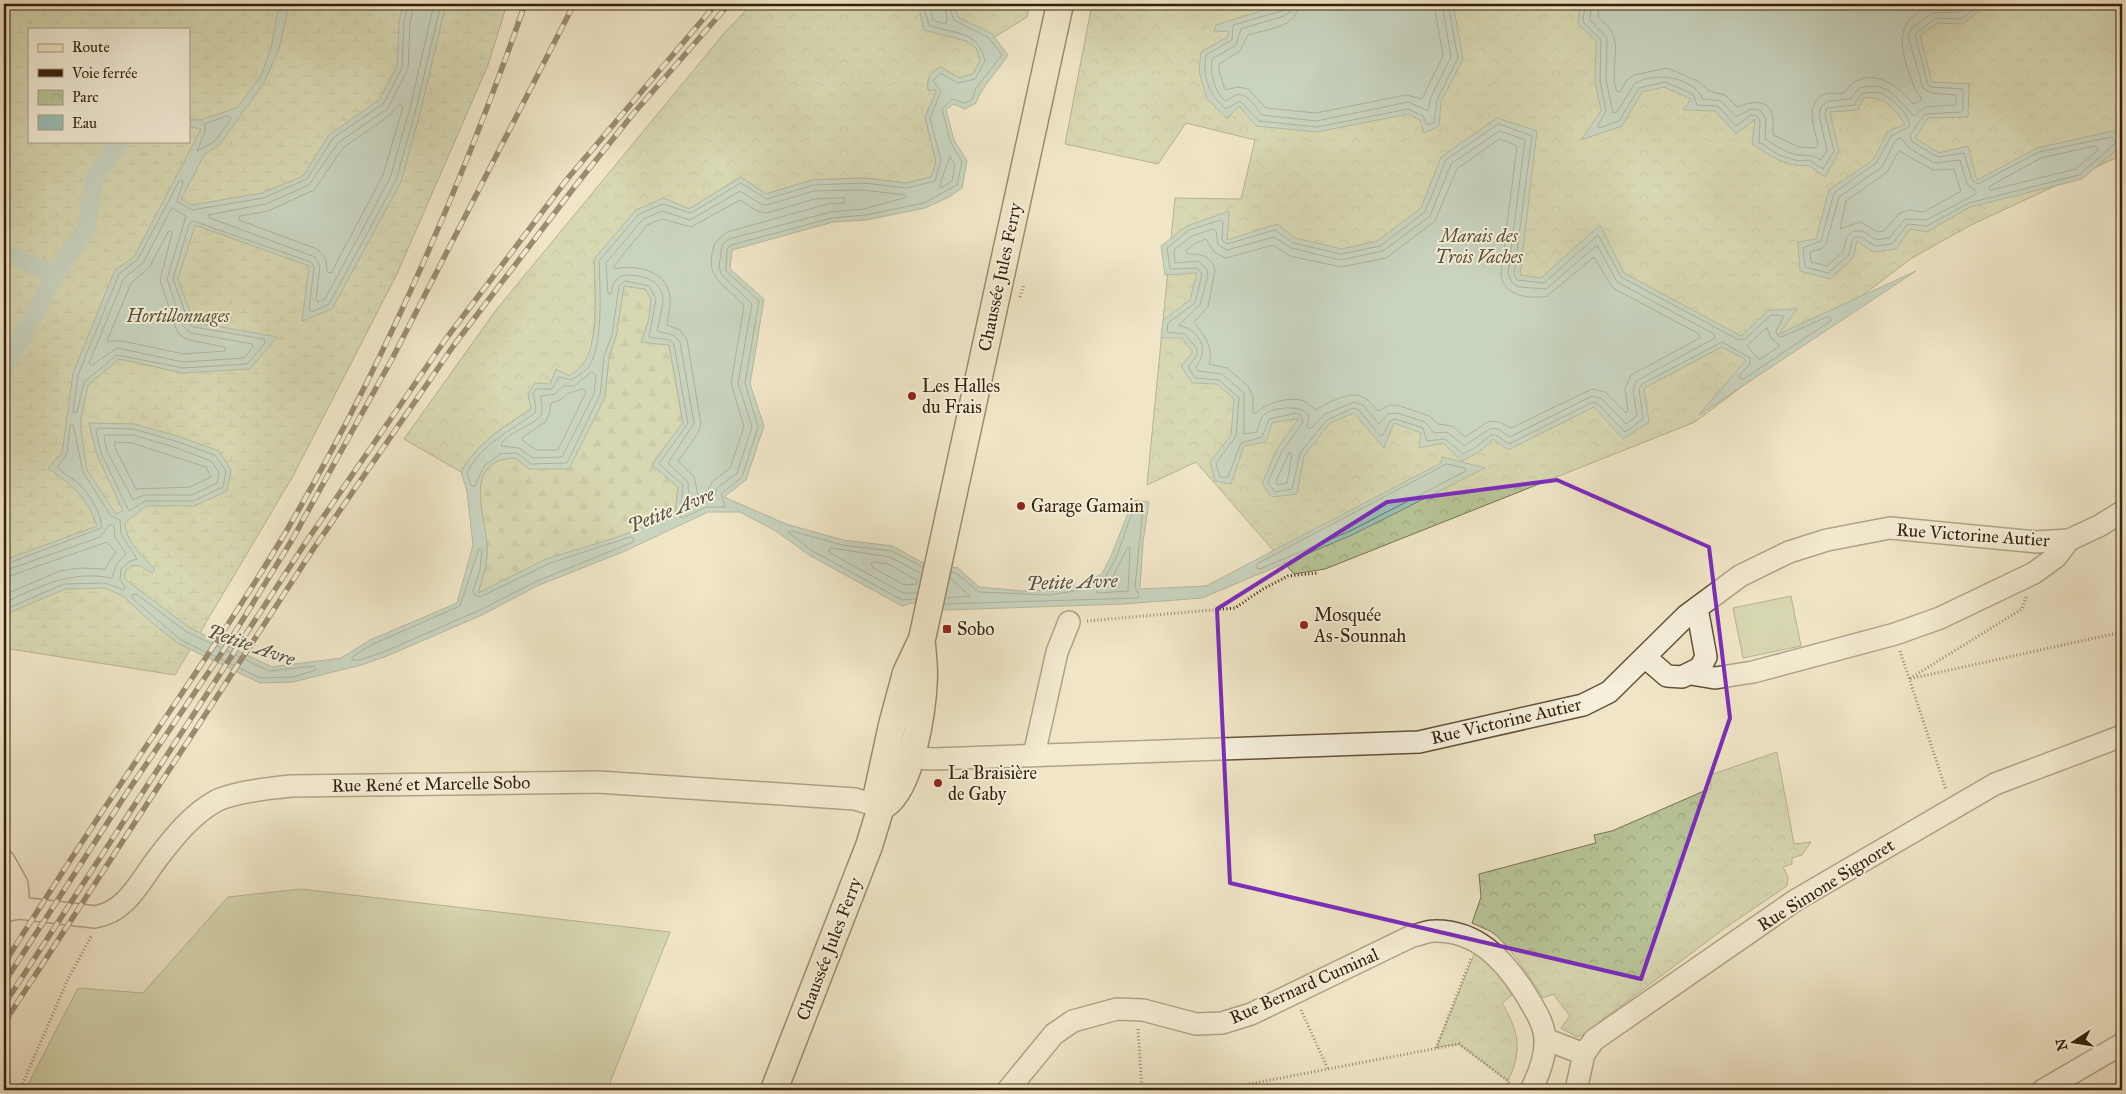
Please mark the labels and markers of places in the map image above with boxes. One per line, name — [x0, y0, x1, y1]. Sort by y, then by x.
place label: Les Halles du Frais — [922, 375, 1000, 418]
marker: Les Halles du Frais — [906, 390, 918, 402]
place label: Garage Gamain — [1031, 495, 1144, 518]
marker: Garage Gamain — [1015, 500, 1027, 512]
place label: Mosquée As-Sounnah — [1313, 604, 1406, 647]
place label: Sobo — [957, 618, 995, 640]
marker: Mosquée As-Sounnah — [1298, 619, 1310, 631]
marker: Sobo — [941, 623, 953, 635]
place label: La Braisière de Gaby — [948, 762, 1037, 805]
marker: La Braisière de Gaby — [932, 777, 944, 789]

